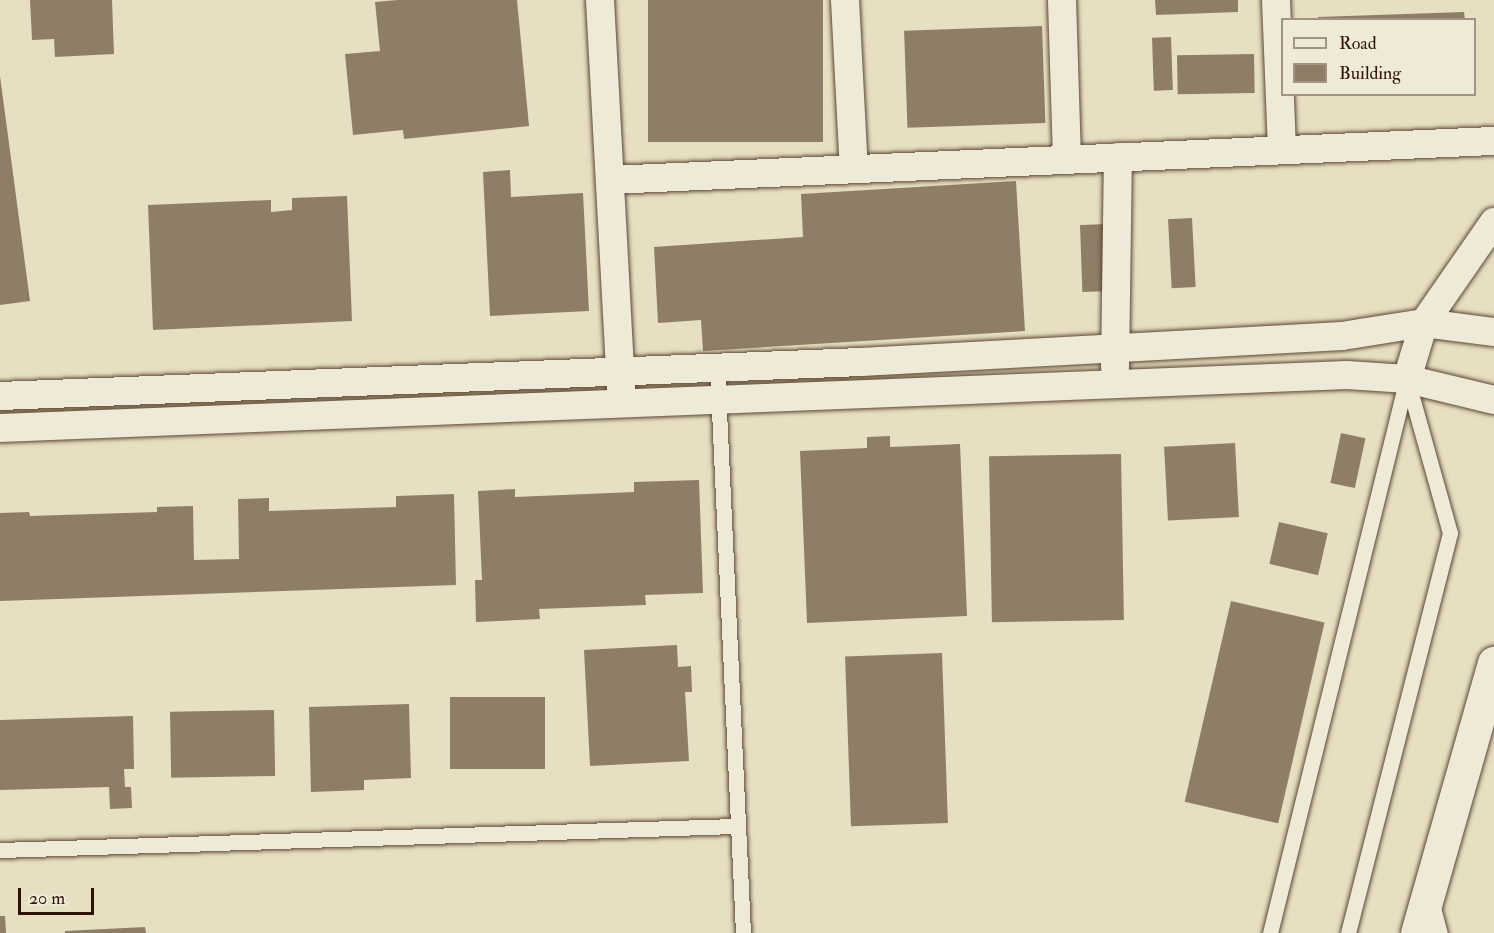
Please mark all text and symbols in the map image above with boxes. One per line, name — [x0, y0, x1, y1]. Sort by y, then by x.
legend — [1281, 18, 1476, 96]
text: Road — [1339, 32, 1377, 55]
text: Building — [1339, 62, 1401, 85]
scale bar — [21, 876, 98, 914]
text: 20 m — [29, 887, 65, 910]

